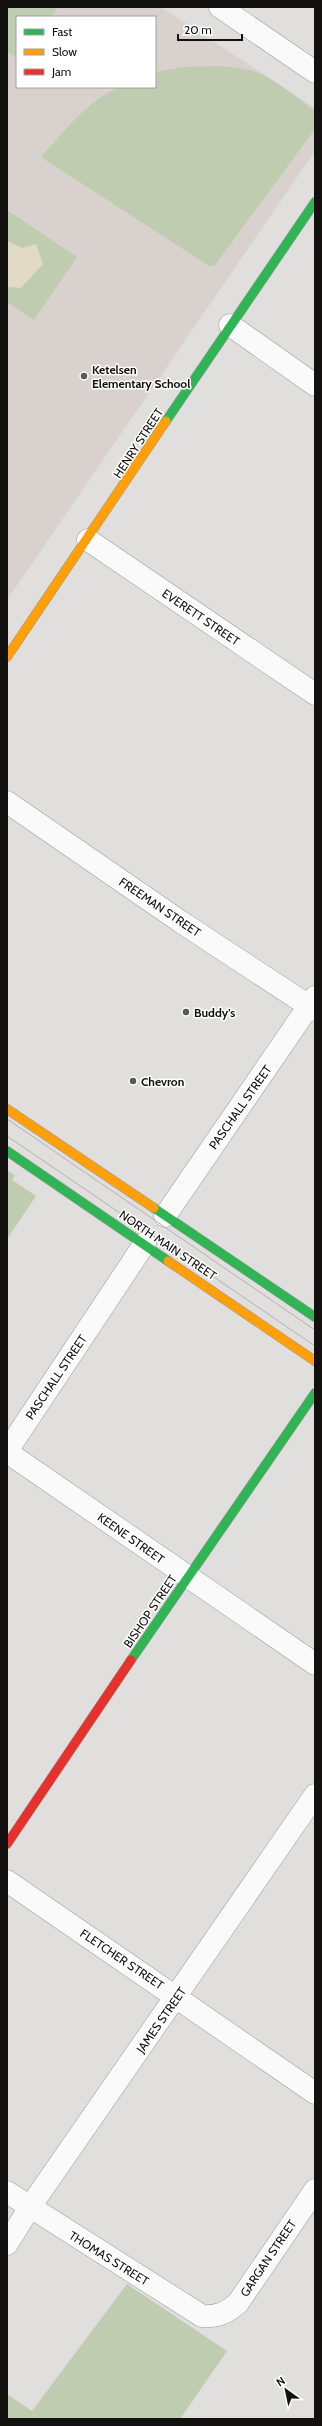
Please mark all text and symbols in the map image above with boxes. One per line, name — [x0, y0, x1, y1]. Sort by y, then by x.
legend — [16, 16, 156, 88]
scale bar — [178, 16, 242, 42]
text: 20 m — [184, 22, 212, 37]
text: Fast — [52, 24, 72, 39]
text: Slow — [52, 44, 77, 59]
text: Jam — [51, 64, 71, 79]
place label: Ketelsen Elementary School — [92, 362, 190, 391]
marker: Ketelsen Elementary School — [79, 371, 89, 381]
street label: HENRY STREET — [110, 405, 167, 481]
street label: EVERETT STREET — [159, 586, 243, 649]
street label: FREEMAN STREET — [116, 874, 204, 940]
place label: Buddy's — [194, 1005, 235, 1020]
marker: Buddy's — [181, 1007, 191, 1017]
street label: PASCHALL STREET — [205, 1062, 275, 1152]
place label: Chevron — [141, 1074, 184, 1089]
marker: Chevron — [128, 1076, 138, 1086]
street label: NORTH MAIN STREET — [117, 1207, 220, 1283]
street label: PASCHALL STREET — [22, 1331, 90, 1422]
street label: KEENE STREET — [95, 1509, 168, 1567]
street label: BISHOP STREET — [120, 1571, 180, 1650]
street label: FLETCHER STREET — [77, 1925, 167, 1993]
street label: JAMES STREET — [132, 1984, 190, 2057]
street label: GARGAN STREET — [237, 2216, 300, 2299]
street label: THOMAS STREET — [66, 2227, 152, 2289]
north arrow — [266, 2370, 306, 2410]
text: N — [273, 2374, 288, 2390]

